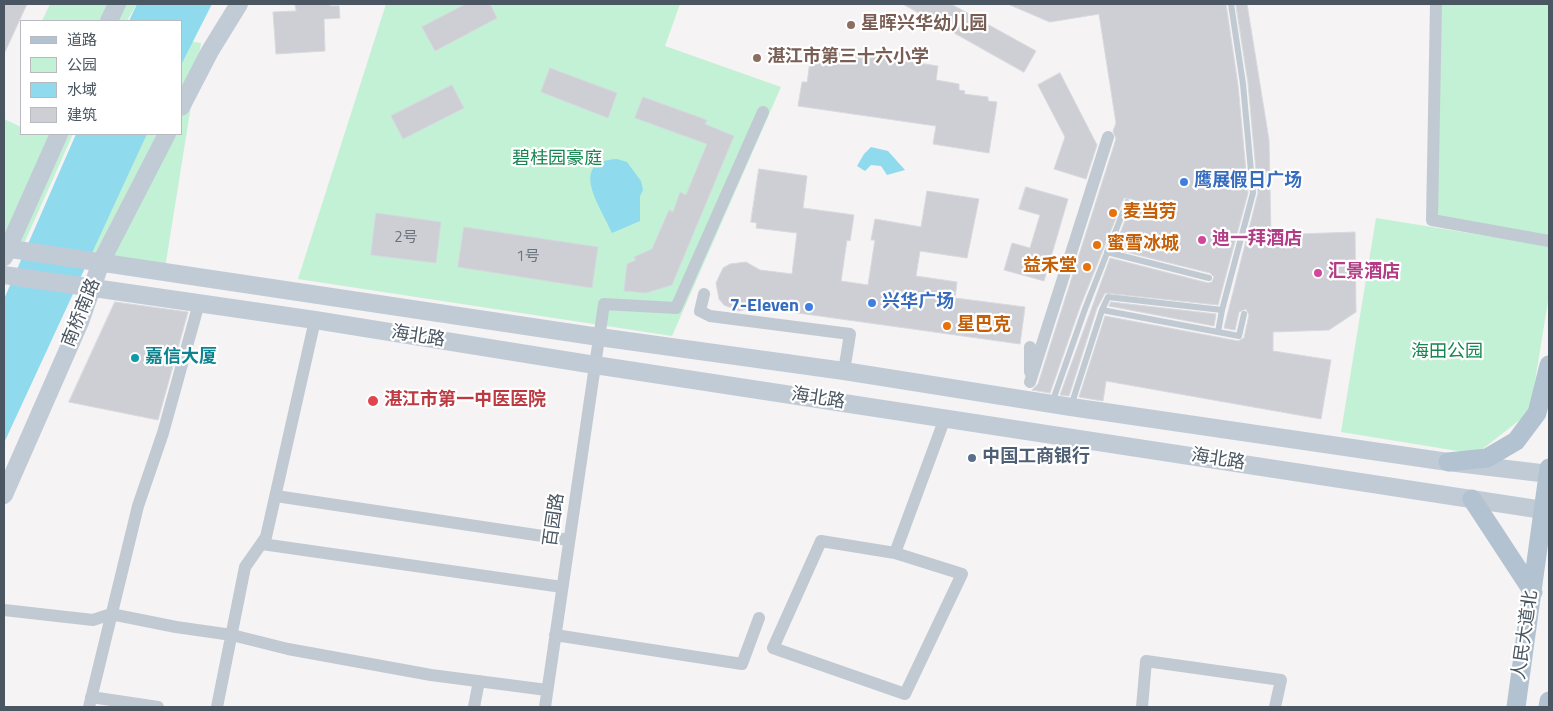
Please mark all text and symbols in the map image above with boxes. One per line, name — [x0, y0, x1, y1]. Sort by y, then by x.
place label: 星晖兴华幼儿园 — [861, 14, 987, 36]
marker: 星晖兴华幼儿园 — [845, 19, 857, 31]
legend — [20, 20, 182, 135]
text: 道路 — [67, 28, 97, 51]
place label: 湛江市第三十六小学 — [767, 47, 929, 69]
marker: 湛江市第三十六小学 — [751, 52, 763, 64]
text: 公园 — [67, 53, 97, 76]
text: 水域 — [67, 78, 97, 101]
text: 建筑 — [67, 103, 97, 126]
park label: 碧桂园豪庭 — [512, 149, 602, 171]
place label: 鹰展假日广场 — [1194, 171, 1302, 193]
marker: 鹰展假日广场 — [1178, 176, 1190, 188]
place label: 麦当劳 — [1123, 202, 1177, 224]
marker: 麦当劳 — [1107, 207, 1119, 219]
house number: 2号 — [394, 229, 418, 247]
place label: 迪一拜酒店 — [1212, 229, 1302, 251]
place label: 蜜雪冰城 — [1107, 234, 1179, 256]
marker: 迪一拜酒店 — [1196, 234, 1208, 246]
marker: 蜜雪冰城 — [1091, 239, 1103, 251]
house number: 1号 — [516, 248, 540, 266]
place label: 益禾堂 — [1023, 256, 1077, 278]
marker: 益禾堂 — [1081, 261, 1093, 273]
place label: 汇景酒店 — [1328, 262, 1400, 284]
marker: 汇景酒店 — [1312, 267, 1324, 279]
street label: 南桥南路 — [59, 276, 105, 350]
place label: 兴华广场 — [882, 292, 954, 314]
place label: 7-Eleven — [730, 296, 799, 318]
marker: 兴华广场 — [866, 297, 878, 309]
marker: 7-Eleven — [803, 301, 815, 313]
place label: 星巴克 — [957, 315, 1011, 337]
marker: 星巴克 — [941, 320, 953, 332]
street label: 海北路 — [390, 322, 446, 352]
park label: 海田公园 — [1411, 342, 1483, 364]
place label: 嘉信大厦 — [145, 347, 217, 369]
marker: 嘉信大厦 — [129, 352, 141, 364]
street label: 海北路 — [790, 384, 846, 414]
place label: 湛江市第一中医医院 — [384, 390, 546, 412]
marker: 湛江市第一中医医院 — [366, 394, 380, 408]
street label: 海北路 — [1190, 445, 1246, 475]
place label: 中国工商银行 — [982, 447, 1090, 469]
marker: 中国工商银行 — [966, 452, 978, 464]
street label: 百园路 — [541, 492, 569, 548]
street label: 人民大道北 — [1509, 589, 1543, 681]

